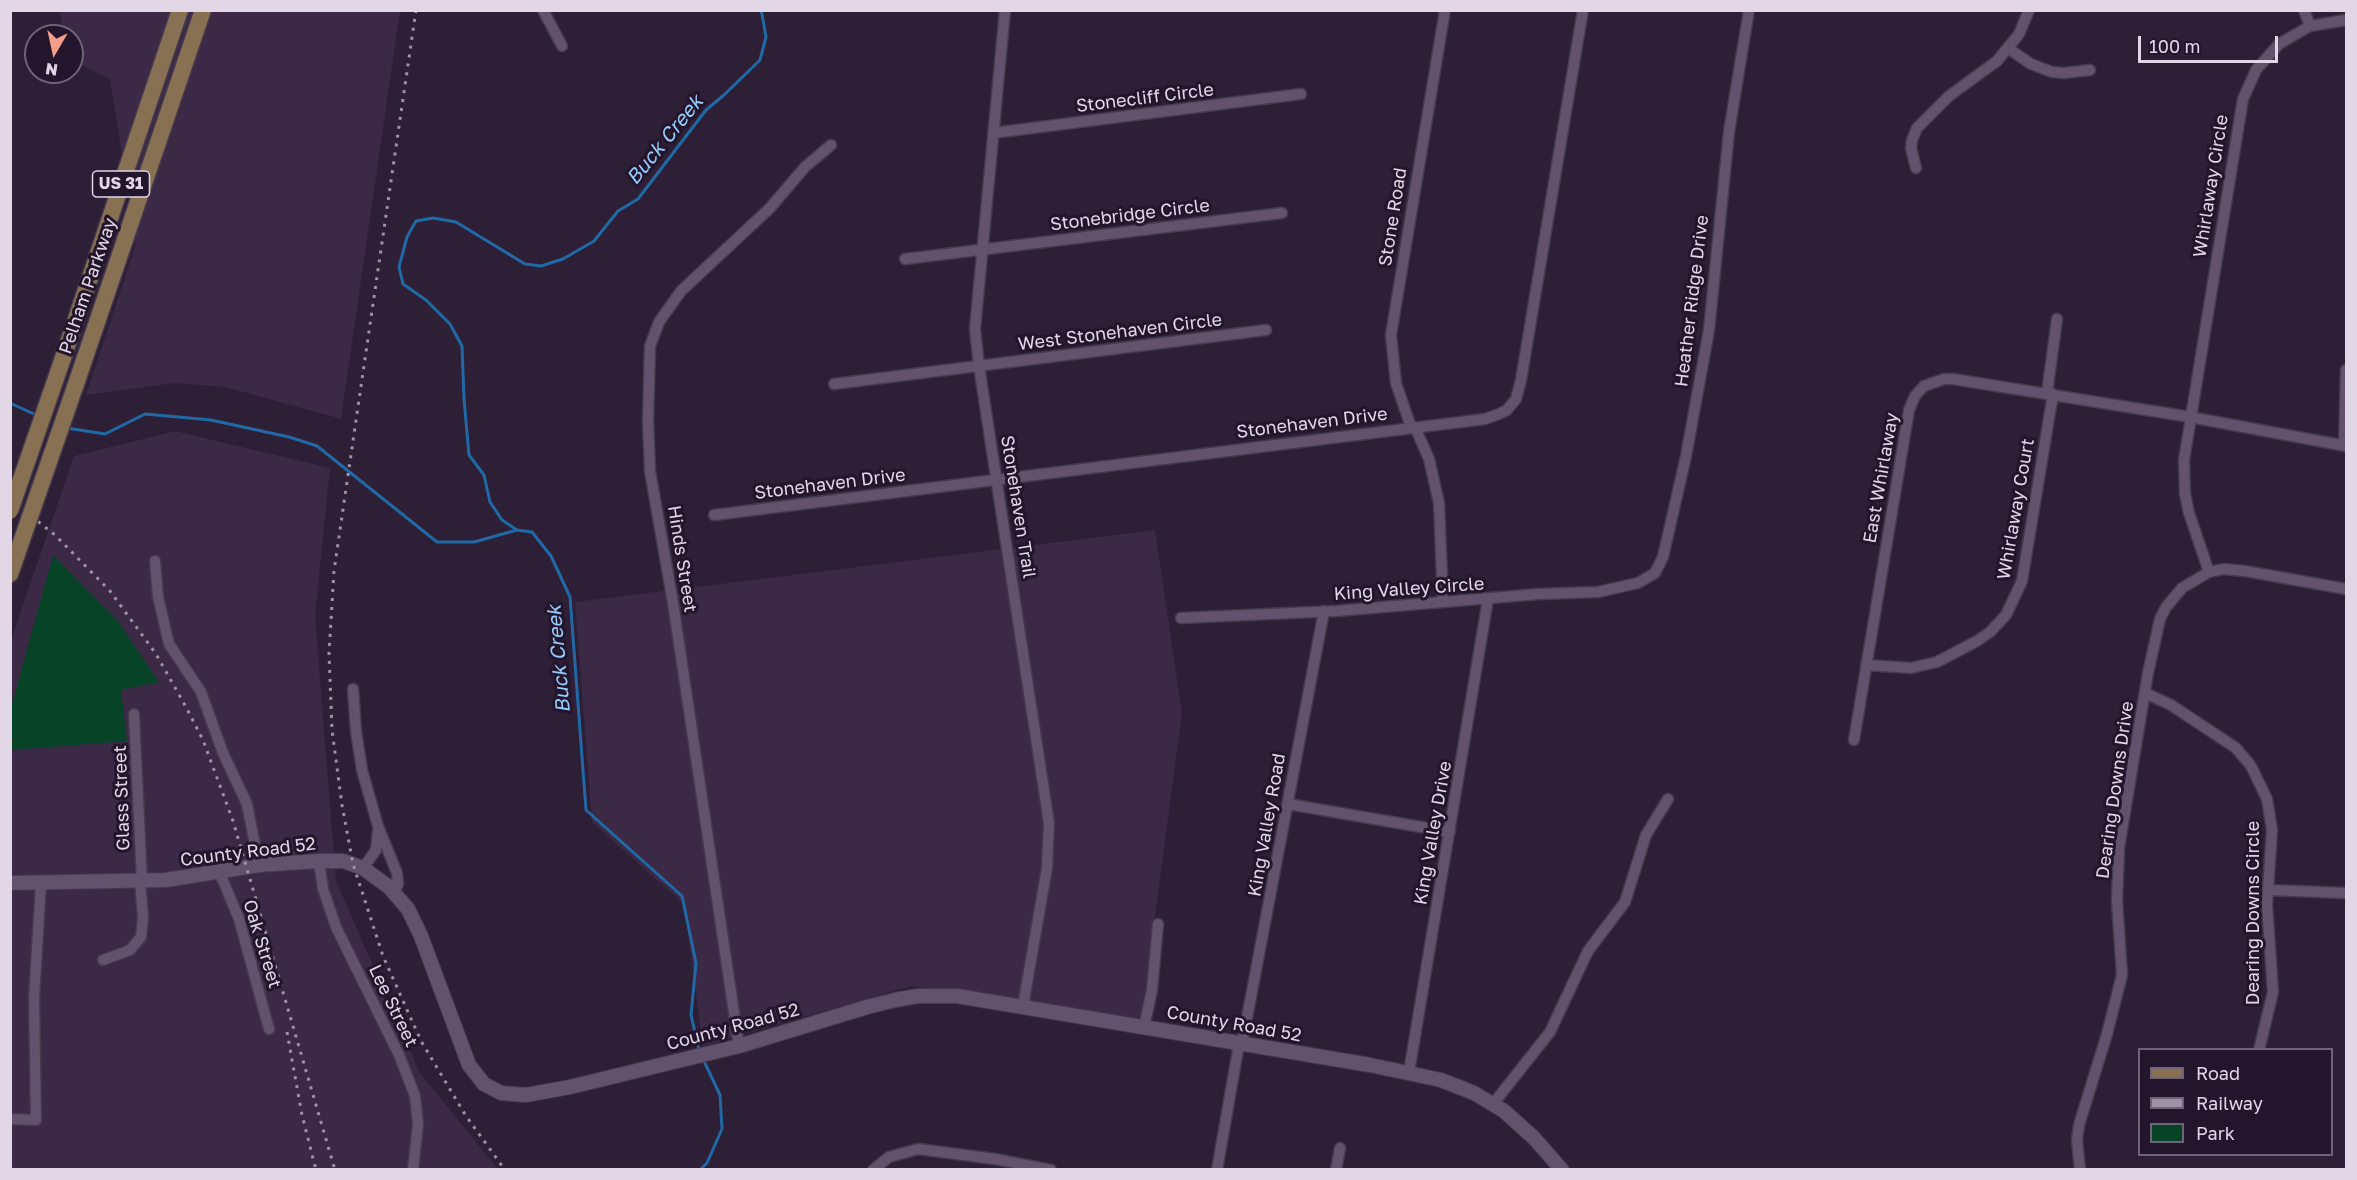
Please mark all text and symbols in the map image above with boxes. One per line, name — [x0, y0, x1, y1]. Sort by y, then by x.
north arrow — [24, 24, 84, 84]
scale bar — [2141, 24, 2280, 62]
text: 100 m — [2149, 35, 2200, 57]
text: N — [44, 59, 59, 81]
street label: Stonecliff Circle — [1075, 79, 1215, 117]
water label: Buck Creek — [622, 90, 708, 190]
street label: Whirlaway Circle — [2189, 113, 2233, 259]
street label: Stone Road — [1375, 166, 1411, 268]
road number: US 31 — [92, 171, 150, 197]
street label: Stonebridge Circle — [1049, 195, 1211, 235]
street label: Heather Ridge Drive — [1671, 214, 1713, 388]
street label: Pelham Parkway — [55, 215, 121, 357]
street label: West Stonehaven Circle — [1017, 309, 1223, 355]
street label: Stonehaven Drive — [1235, 403, 1389, 443]
street label: East Whirlaway — [1859, 411, 1903, 545]
street label: Stonehaven Trail — [996, 434, 1040, 580]
street label: Whirlaway Court — [1993, 437, 2039, 581]
street label: Stonehaven Drive — [753, 464, 907, 504]
street label: Hinds Street — [663, 504, 701, 614]
street label: King Valley Circle — [1333, 573, 1485, 605]
water label: Buck Creek — [542, 604, 576, 714]
street label: Dearing Downs Drive — [2092, 700, 2138, 880]
street label: Glass Street — [109, 745, 135, 851]
street label: King Valley Road — [1244, 752, 1290, 898]
street label: King Valley Drive — [1410, 759, 1456, 907]
street label: Dearing Downs Circle — [2242, 821, 2264, 1005]
street label: County Road 52 — [179, 833, 317, 871]
street label: Oak Street — [238, 897, 286, 991]
street label: Lee Street — [364, 961, 422, 1051]
street label: County Road 52 — [664, 999, 802, 1055]
street label: County Road 52 — [1165, 1002, 1303, 1046]
legend — [2138, 1048, 2333, 1156]
text: Road — [2196, 1062, 2240, 1084]
text: Railway — [2196, 1092, 2263, 1114]
text: Park — [2196, 1122, 2235, 1144]

